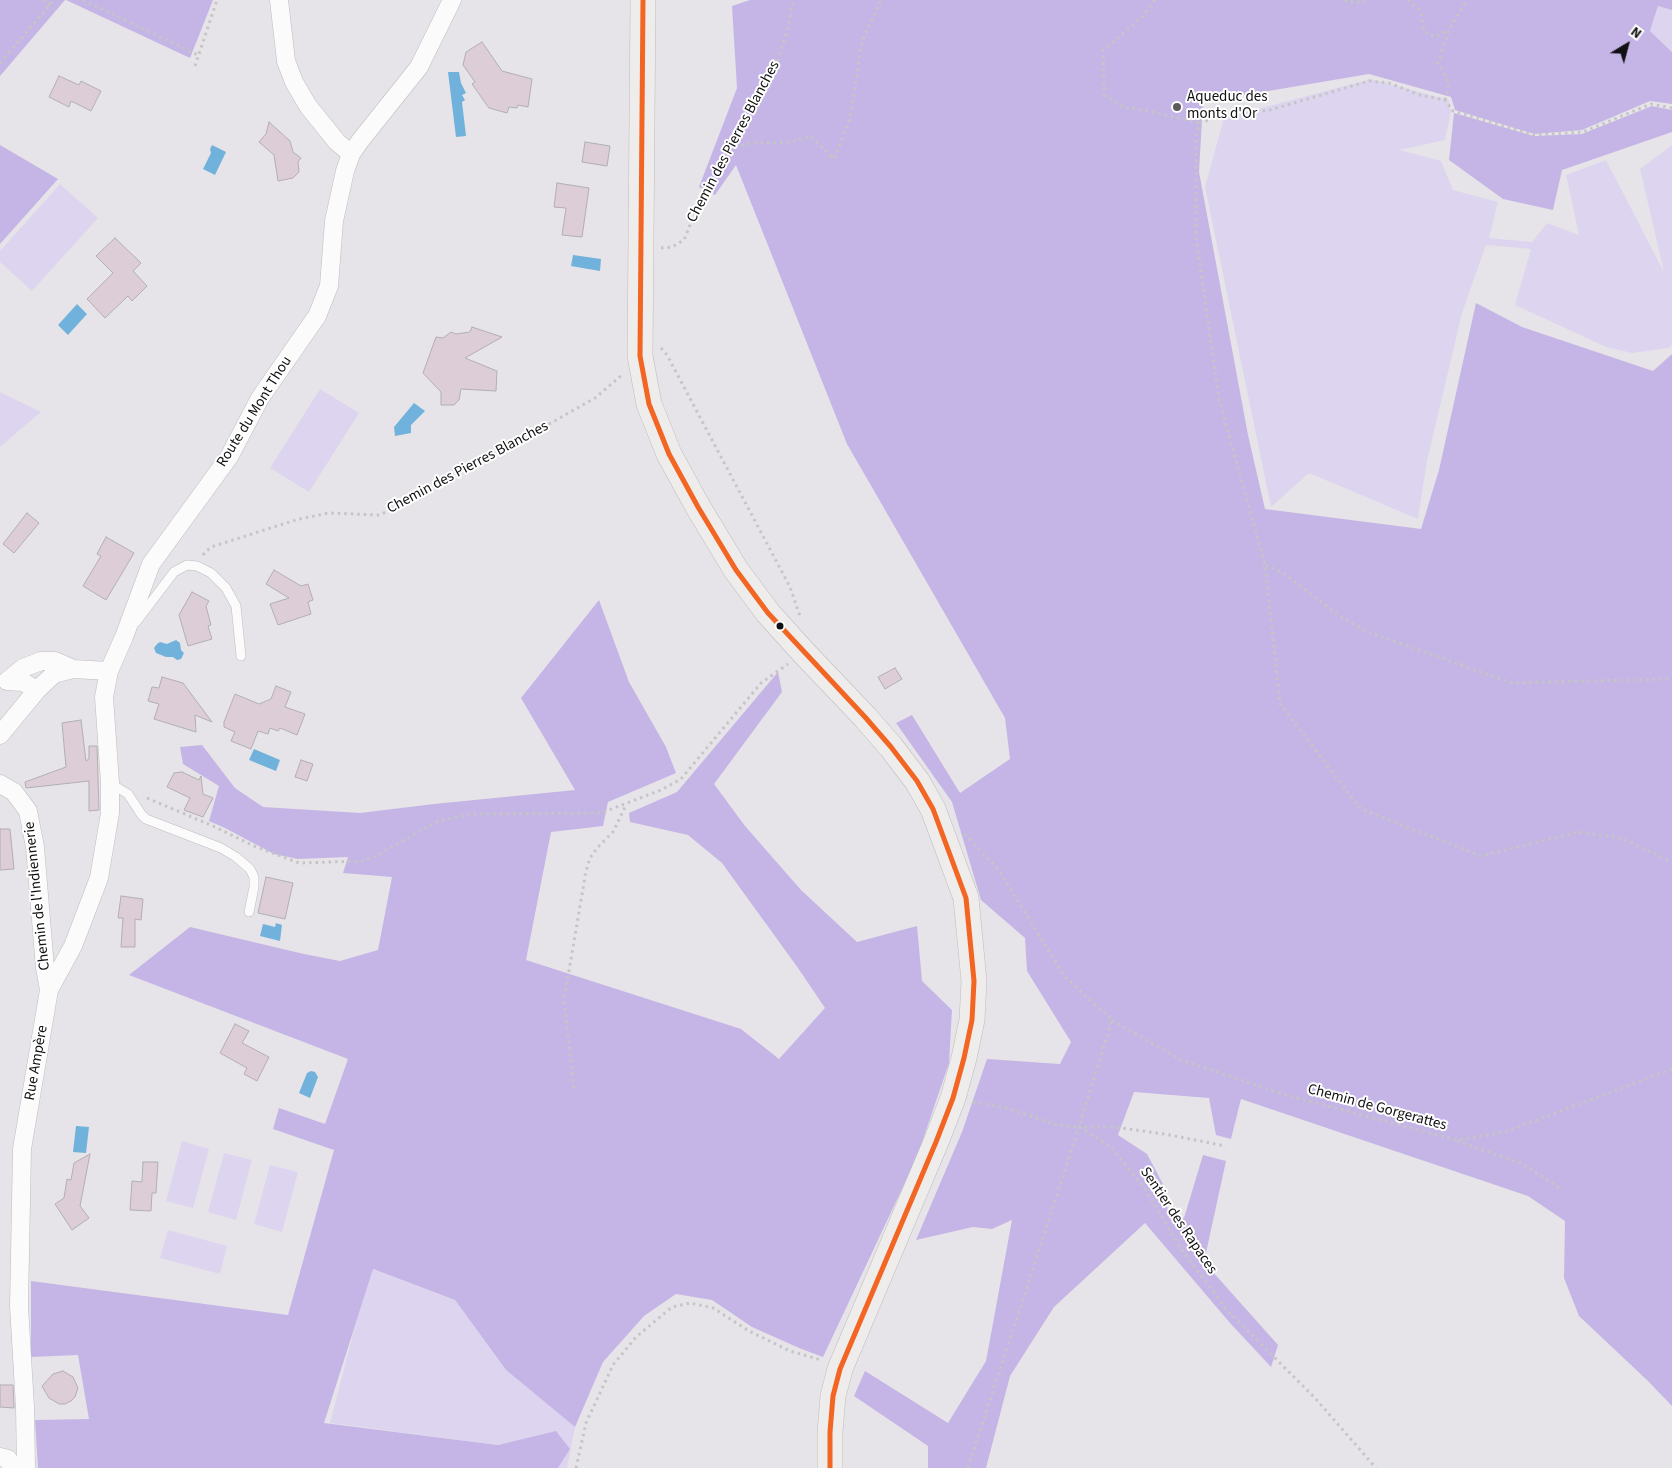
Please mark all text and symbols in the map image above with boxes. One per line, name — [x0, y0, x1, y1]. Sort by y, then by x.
north arrow — [1602, 20, 1652, 70]
text: N — [1626, 22, 1646, 44]
street label: Chemin des Pierres Blanches — [684, 58, 784, 226]
place label: Aqueduc des monts d'Or — [1187, 89, 1267, 124]
marker: Aqueduc des monts d'Or — [1171, 101, 1183, 113]
street label: Route du Mont Thou — [214, 353, 296, 471]
street label: Chemin des Pierres Blanches — [384, 418, 552, 518]
unlabelled marker — [775, 621, 785, 631]
street label: Chemin de l'Indiennerie — [21, 821, 55, 971]
street label: Rue Ampère — [22, 1024, 52, 1102]
street label: Chemin de Gorgerattes — [1306, 1081, 1448, 1135]
street label: Sentier des Rapaces — [1136, 1164, 1220, 1278]

